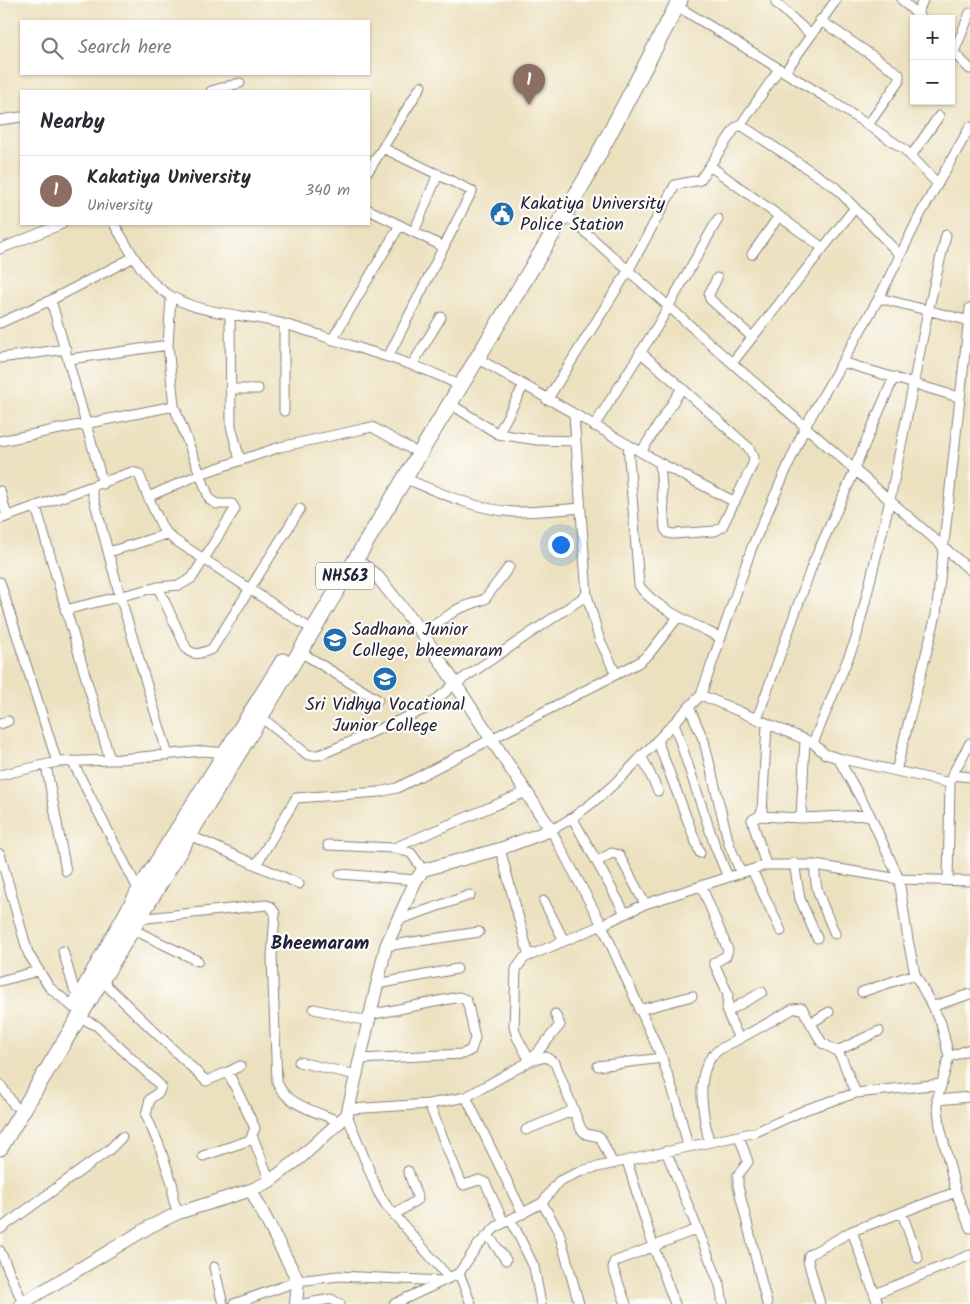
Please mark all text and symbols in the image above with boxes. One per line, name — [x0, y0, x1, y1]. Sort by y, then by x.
map controls — [910, 15, 955, 105]
button: + — [910, 15, 955, 60]
search box — [20, 20, 370, 75]
text: Search here — [78, 33, 172, 63]
icon: search — [38, 34, 66, 62]
button: − — [910, 60, 955, 105]
pin: 1 — [513, 64, 545, 105]
text: Nearby — [40, 106, 105, 139]
text: Kakatiya University — [87, 163, 251, 193]
text: 1 — [54, 178, 58, 203]
text: 340 m — [305, 178, 350, 203]
place label: Kakatiya University Police Station — [520, 190, 666, 240]
text: University — [87, 193, 152, 218]
public building icon: Kakatiya University Police Station — [489, 201, 515, 227]
your location — [548, 532, 574, 558]
road number: NH563 — [316, 562, 374, 590]
place label: Sadhana Junior College, bheemaram — [352, 616, 503, 666]
school or university icon: Sadhana Junior College, bheemaram — [322, 627, 348, 653]
school or university icon: Sri Vidhya Vocational Junior College — [372, 666, 398, 692]
place label: Sri Vidhya Vocational Junior College — [305, 691, 465, 741]
district label: Bheemaram — [271, 929, 369, 959]

